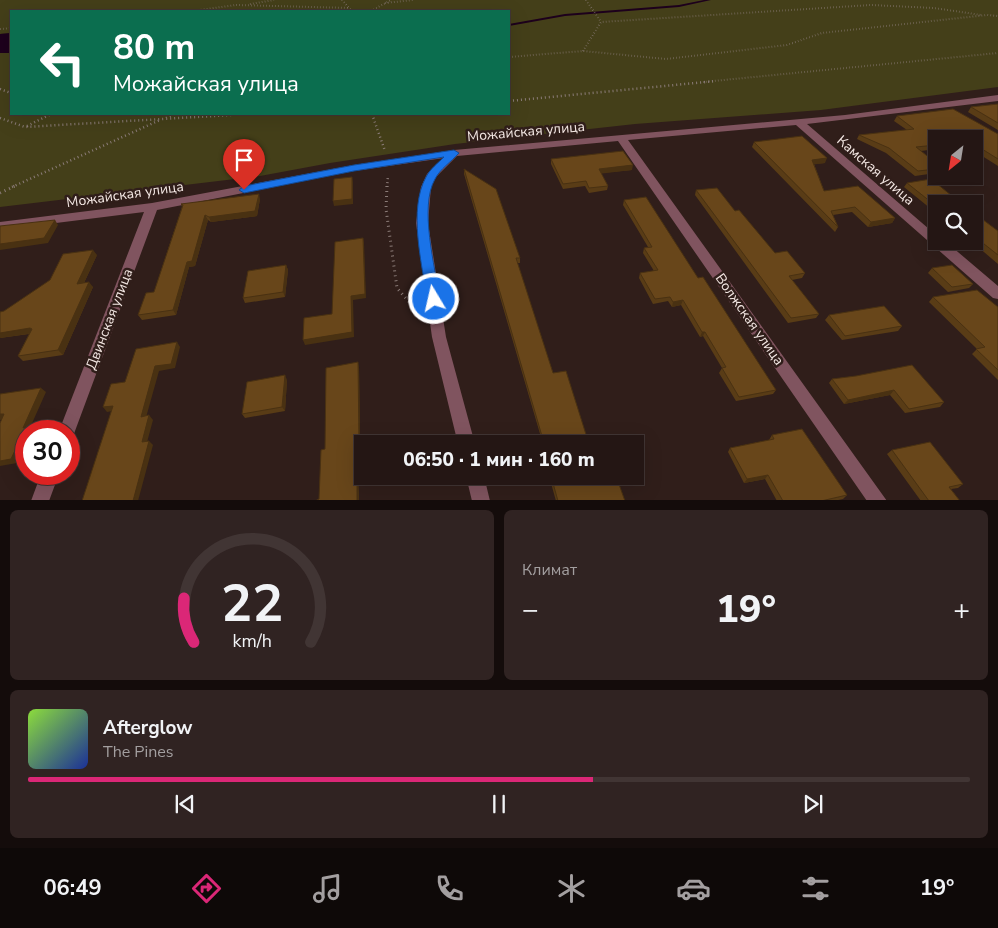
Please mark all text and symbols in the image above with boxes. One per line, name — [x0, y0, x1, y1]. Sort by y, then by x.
text: 80 m — [113, 24, 195, 71]
icon: left — [30, 30, 95, 95]
text: Можайская улица — [113, 69, 299, 99]
street label: Можайская улица — [466, 117, 586, 146]
north arrow — [928, 130, 982, 185]
map controls — [928, 130, 983, 250]
street label: Камская улица — [833, 131, 919, 210]
pin — [223, 139, 265, 190]
icon: arrive — [230, 146, 258, 174]
street label: Можайская улица — [65, 177, 185, 212]
button: search — [928, 195, 983, 250]
street label: Двинская улица — [81, 266, 137, 372]
street label: Волжская улица — [711, 270, 788, 369]
position arrow — [407, 272, 459, 324]
speed limit sign: 30 — [15, 420, 80, 485]
text: 06:50 · 1 мин · 160 m — [403, 447, 595, 473]
text: Климат — [522, 559, 577, 581]
text: 22 — [221, 568, 283, 639]
text: 19° — [716, 584, 776, 635]
text: − — [522, 591, 539, 629]
text: + — [953, 591, 970, 629]
text: km/h — [232, 629, 272, 653]
text: Afterglow — [103, 715, 193, 741]
text: The Pines — [103, 741, 173, 763]
icon: previous — [171, 790, 199, 818]
icon: pause — [485, 790, 513, 818]
icon: next — [799, 790, 827, 818]
icon: directions — [189, 871, 224, 906]
icon: music — [310, 871, 345, 906]
icon: phone — [432, 871, 467, 906]
icon: climate — [554, 871, 589, 906]
icon: car — [676, 871, 711, 906]
icon: filters — [798, 871, 833, 906]
text: 06:49 — [43, 873, 102, 903]
text: 19° — [920, 873, 954, 903]

